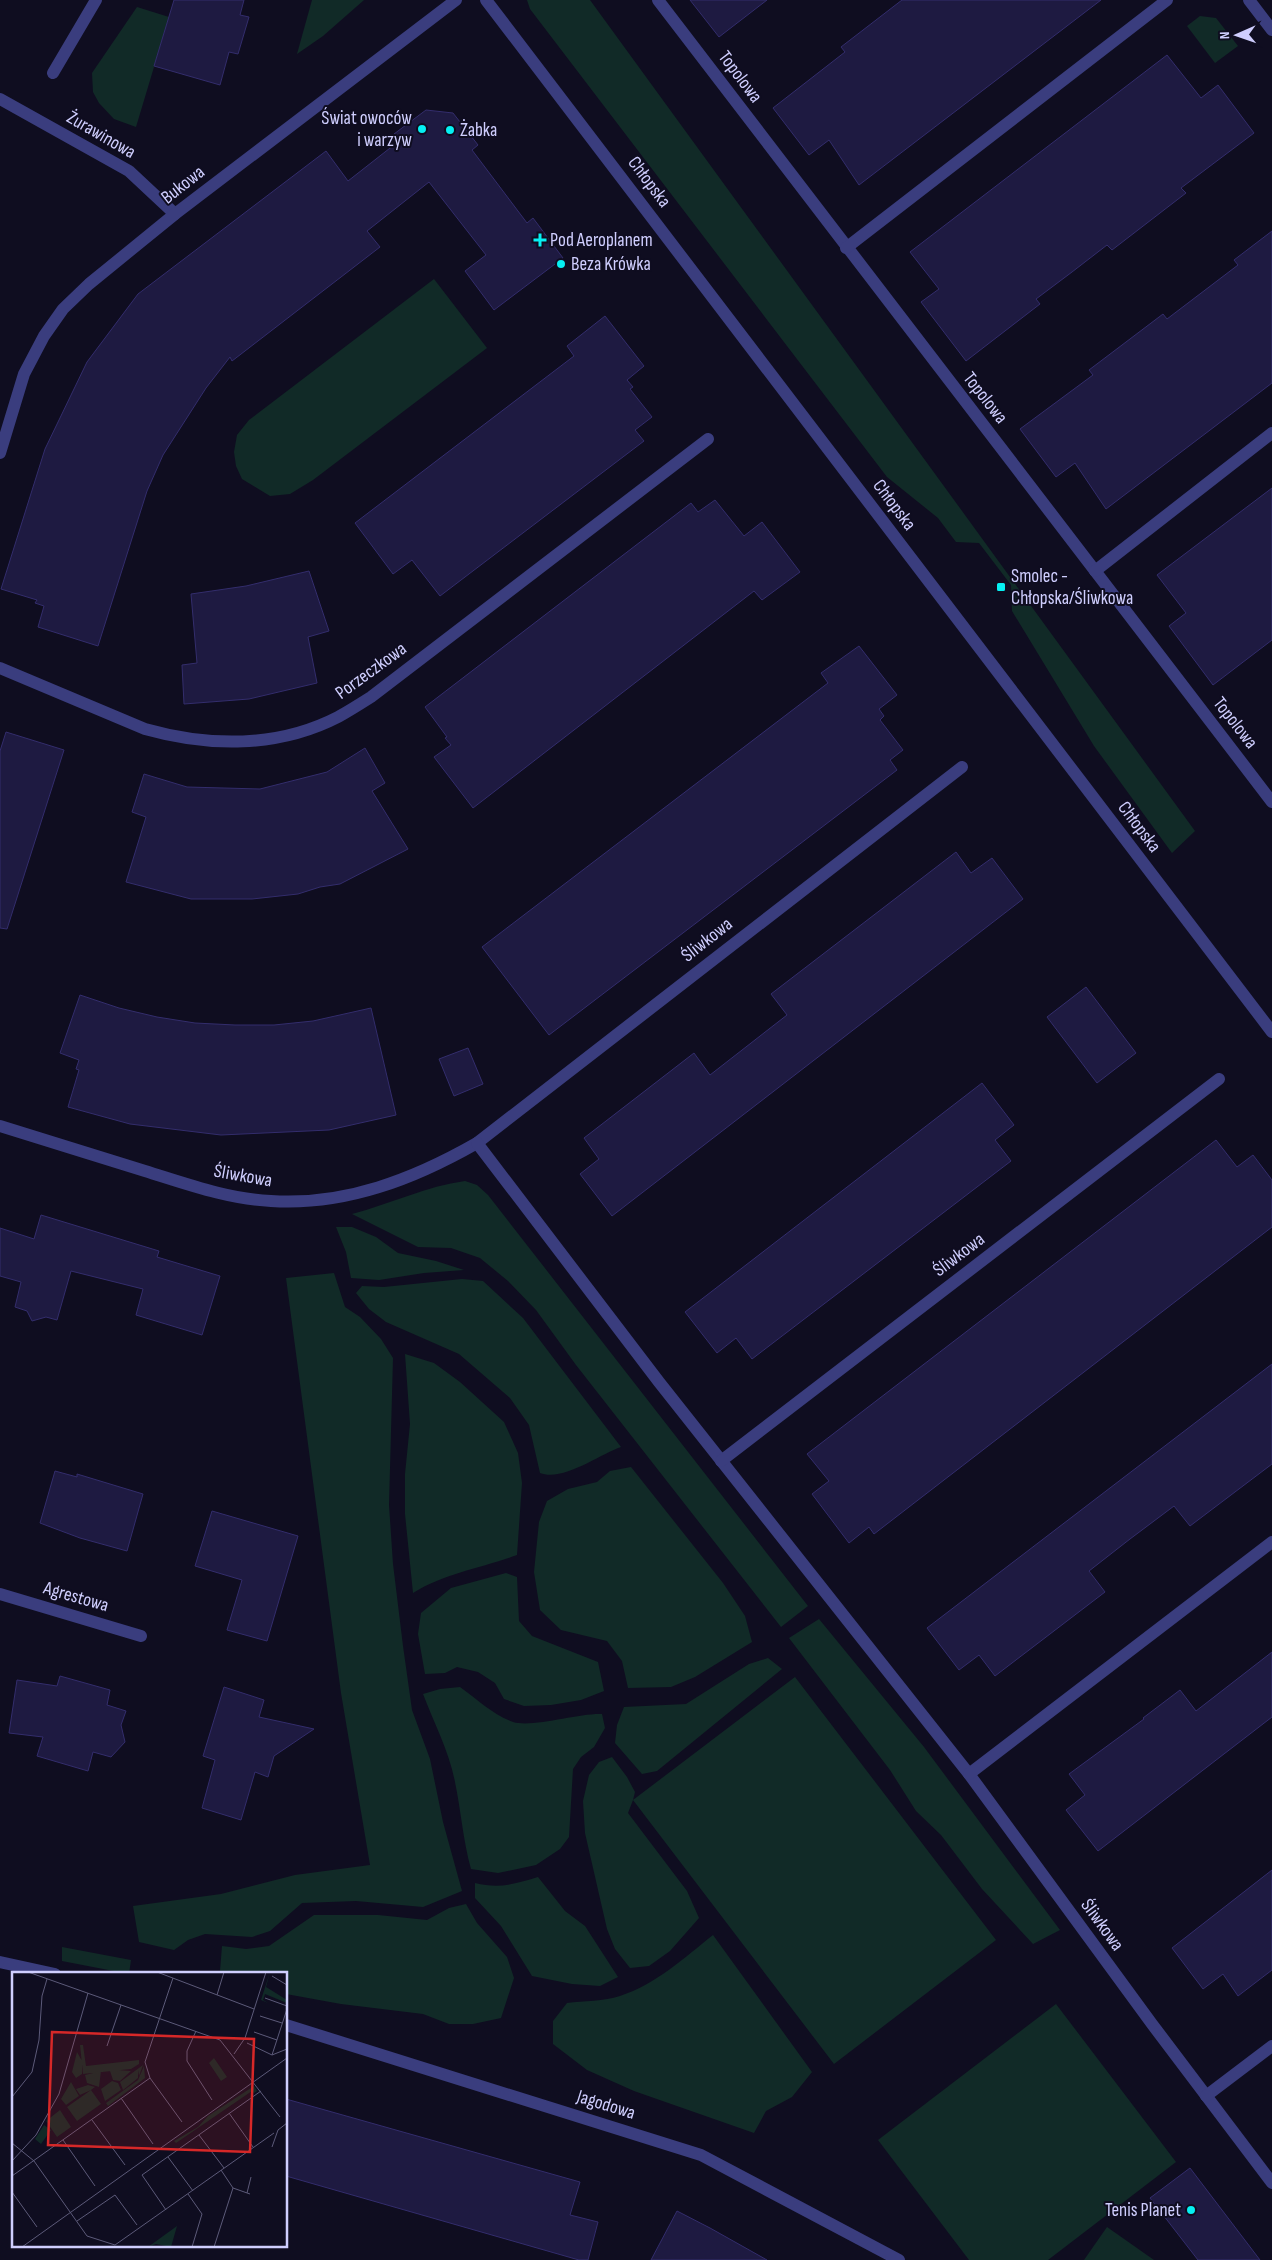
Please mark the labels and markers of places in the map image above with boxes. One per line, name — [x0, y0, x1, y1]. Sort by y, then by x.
place label: Świat owoców i warzyw — [321, 107, 412, 152]
place label: Żabka — [460, 119, 497, 142]
marker: Świat owoców i warzyw — [416, 123, 428, 135]
marker: Żabka — [444, 124, 456, 136]
place label: Pod Aeroplanem — [550, 229, 653, 252]
marker: Pod Aeroplanem — [534, 234, 546, 246]
place label: Beza Krówka — [571, 253, 651, 276]
marker: Beza Krówka — [555, 258, 567, 270]
place label: Smolec - Chłopska/Śliwkowa — [1011, 565, 1133, 610]
marker: Smolec - Chłopska/Śliwkowa — [995, 581, 1007, 593]
place label: Tenis Planet — [1105, 2199, 1181, 2222]
marker: Tenis Planet — [1185, 2204, 1197, 2216]

